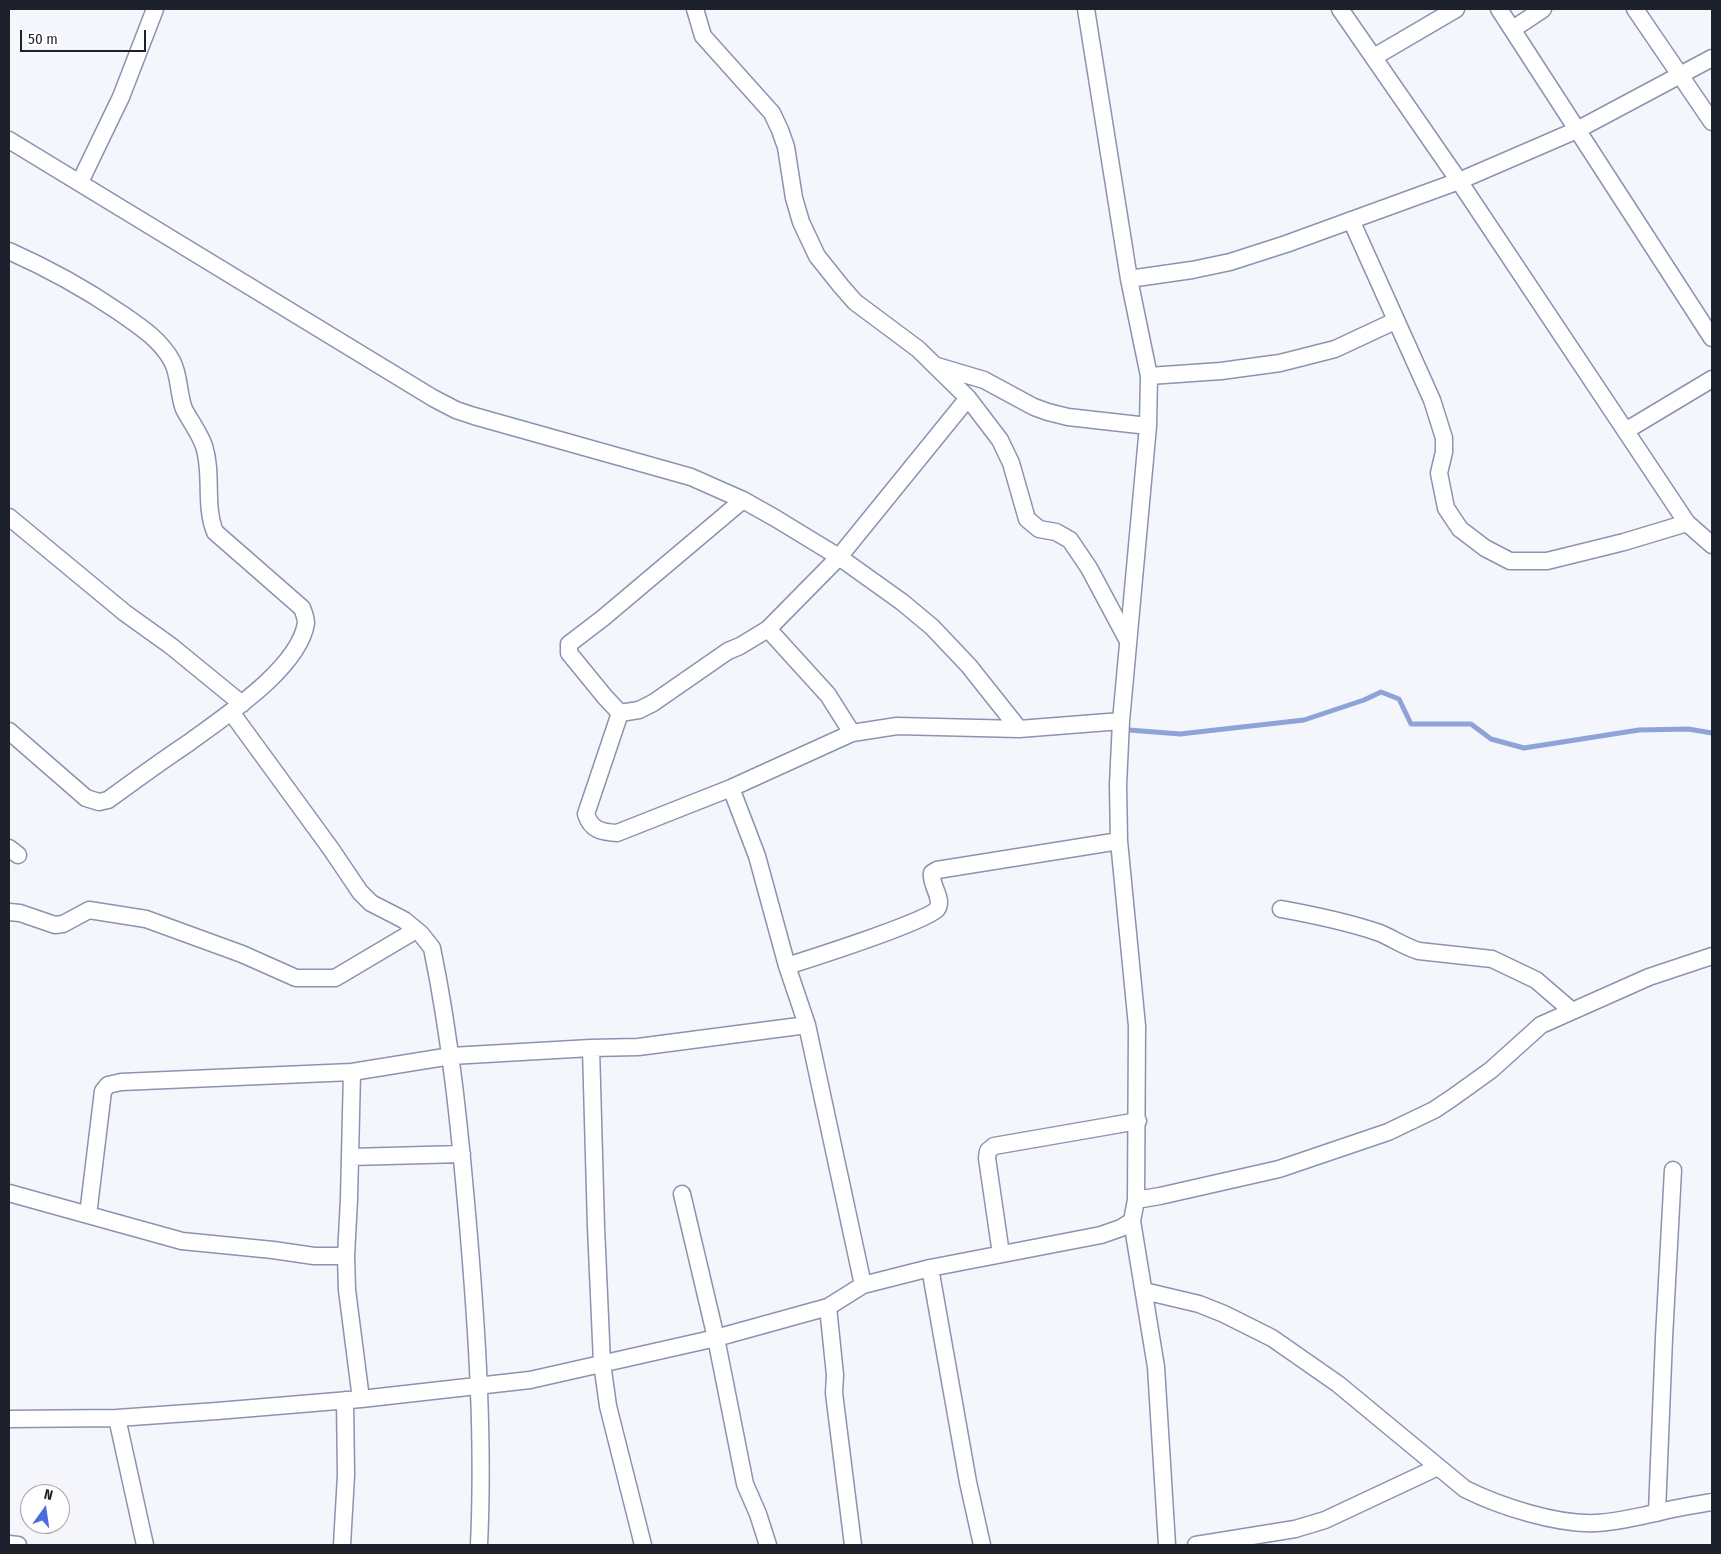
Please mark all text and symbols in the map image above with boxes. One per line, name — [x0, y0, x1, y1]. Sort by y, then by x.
scale bar — [22, 20, 149, 52]
text: 50 m — [28, 30, 58, 48]
north arrow — [20, 1484, 70, 1534]
text: N — [42, 1486, 55, 1504]

